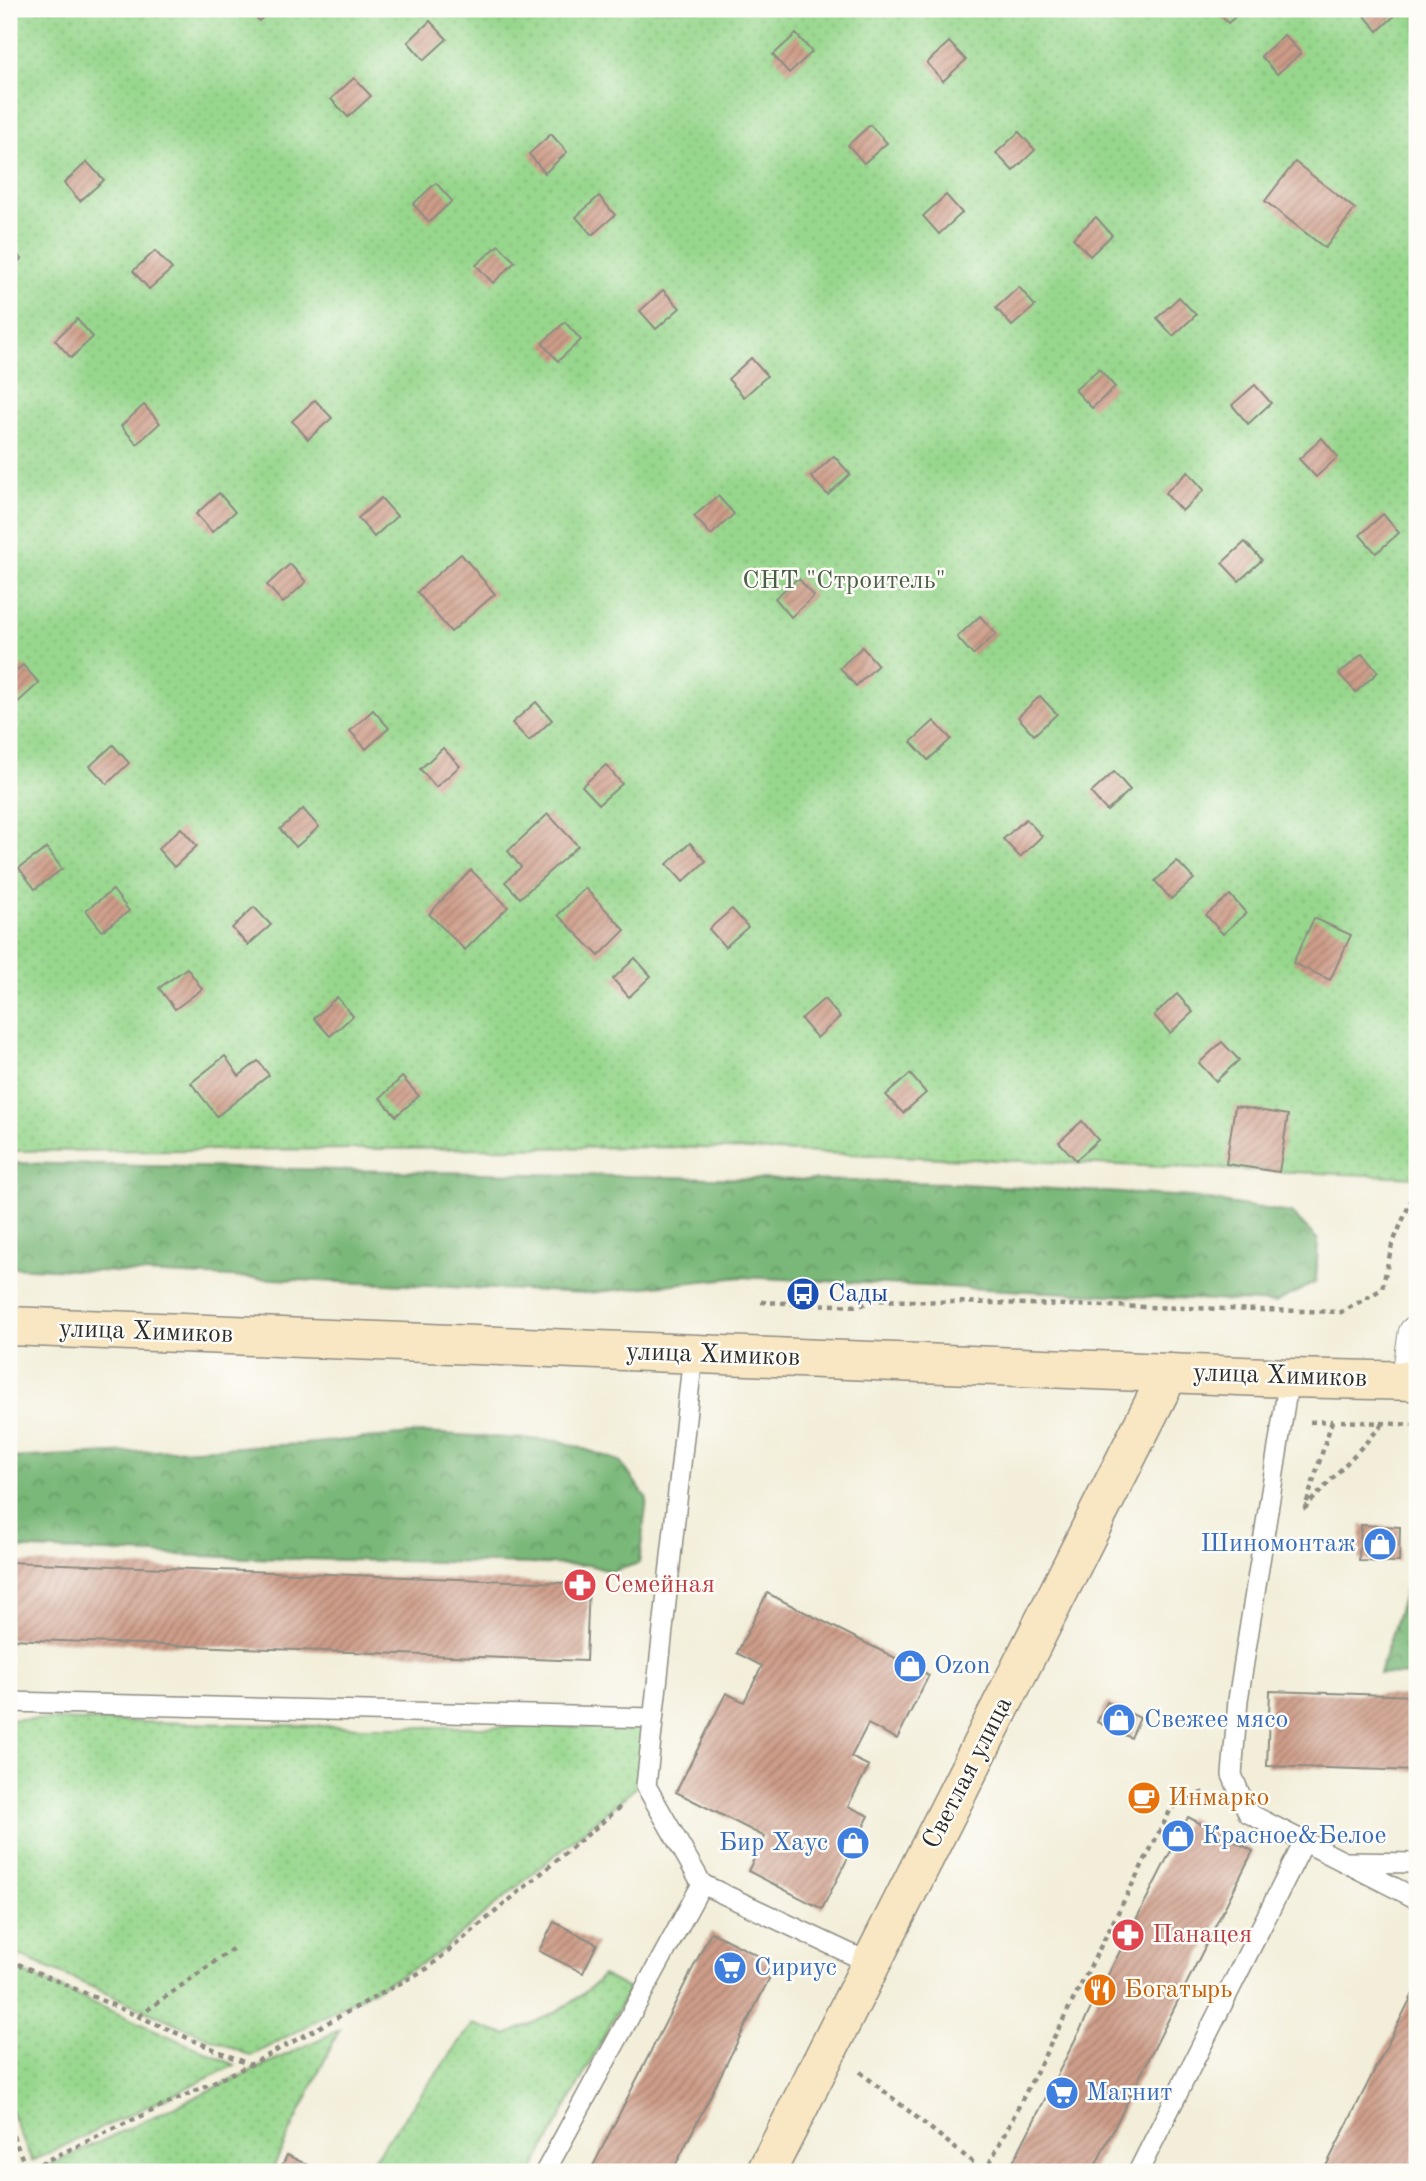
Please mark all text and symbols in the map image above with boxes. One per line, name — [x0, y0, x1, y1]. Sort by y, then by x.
park label: СНТ "Строитель" — [742, 568, 946, 594]
bus stop icon: Сады — [784, 1275, 822, 1313]
place label: Сады — [828, 1281, 888, 1307]
street label: улица Химиков — [58, 1316, 234, 1348]
street label: улица Химиков — [625, 1339, 801, 1371]
street label: улица Химиков — [1192, 1360, 1368, 1392]
shop icon: Шиномонтаж — [1361, 1525, 1399, 1563]
place label: Шиномонтаж — [1200, 1531, 1356, 1557]
pharmacy icon: Семейная — [561, 1566, 599, 1604]
place label: Семейная — [604, 1572, 715, 1598]
shop icon: Ozon — [891, 1647, 929, 1685]
place label: Ozon — [934, 1653, 991, 1679]
street label: Светлая улица — [919, 1693, 1018, 1853]
shop icon: Свежее мясо — [1100, 1701, 1138, 1739]
place label: Свежее мясо — [1144, 1707, 1288, 1733]
cafe icon: Инмарко — [1125, 1779, 1163, 1817]
place label: Инмарко — [1168, 1785, 1270, 1811]
shop icon: Красное&Белое — [1159, 1817, 1197, 1855]
place label: Красное&Белое — [1202, 1823, 1386, 1849]
shop icon: Бир Хаус — [834, 1824, 872, 1862]
place label: Бир Хаус — [719, 1830, 828, 1856]
pharmacy icon: Панацея — [1109, 1916, 1147, 1954]
place label: Панацея — [1152, 1922, 1252, 1948]
supermarket icon: Сириус — [711, 1949, 749, 1987]
place label: Сириус — [754, 1955, 837, 1981]
restaurant icon: Богатырь — [1081, 1971, 1119, 2009]
place label: Богатырь — [1124, 1977, 1232, 2003]
supermarket icon: Магнит — [1043, 2074, 1081, 2112]
place label: Магнит — [1086, 2080, 1172, 2106]

